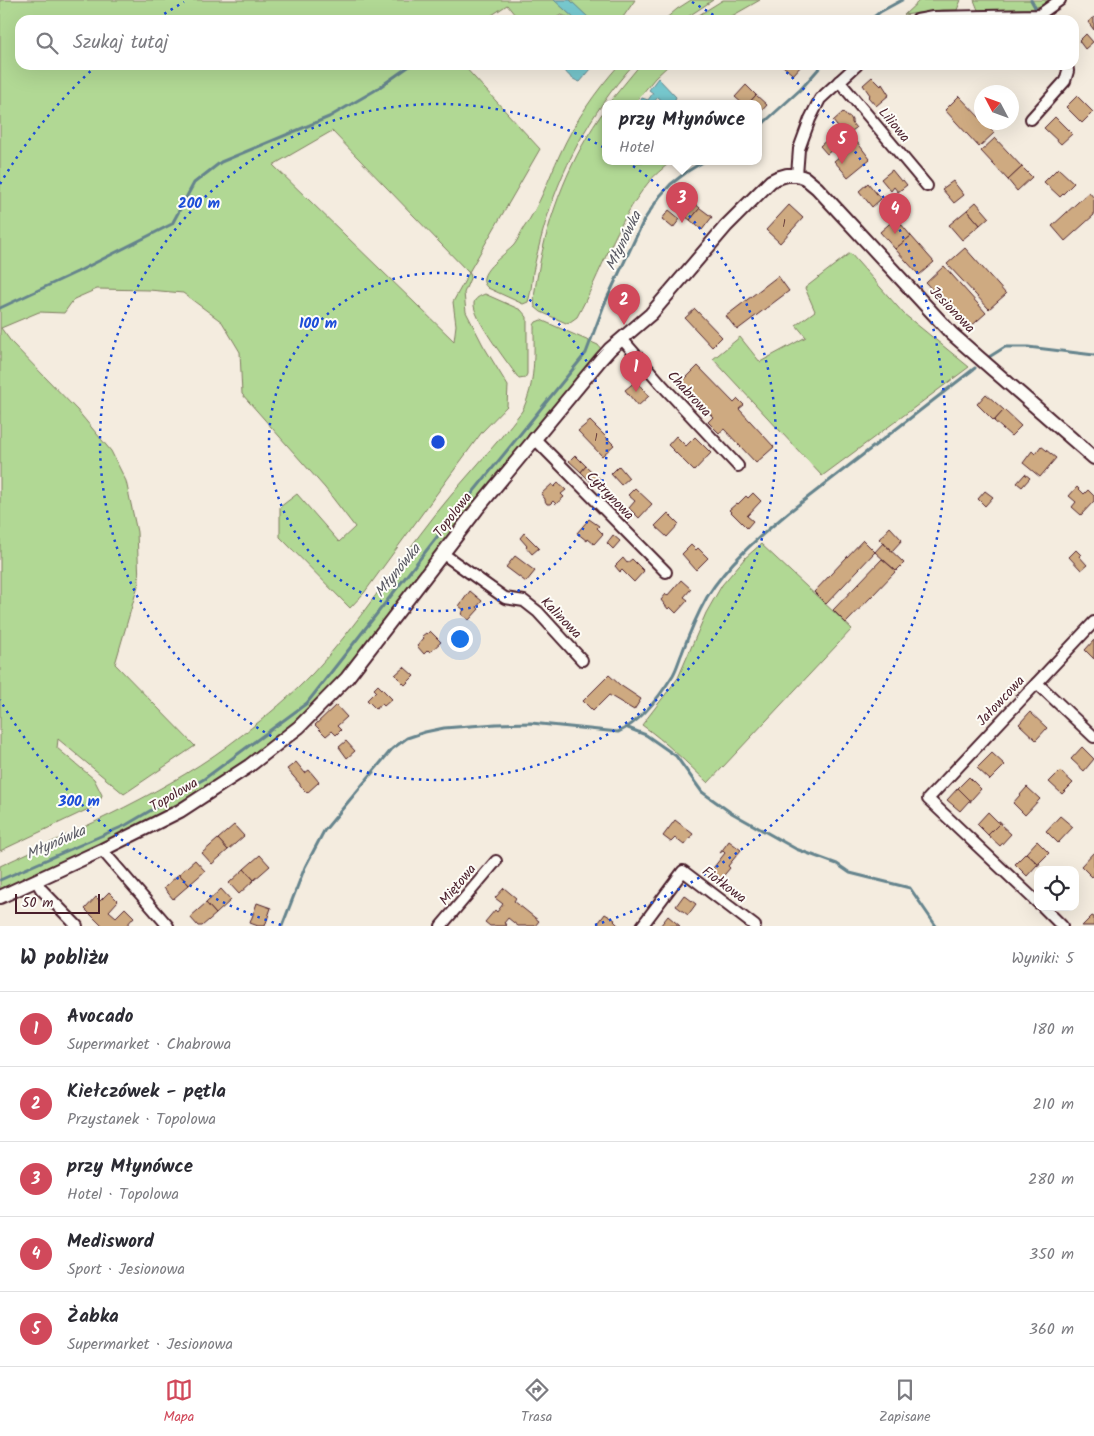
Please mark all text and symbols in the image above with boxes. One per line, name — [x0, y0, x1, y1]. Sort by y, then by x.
search box — [15, 15, 1079, 70]
text: Szukaj tutaj — [73, 28, 168, 58]
icon: search — [33, 29, 61, 57]
north arrow — [974, 85, 1019, 130]
popup — [602, 100, 762, 165]
street label: Liliowa — [873, 103, 915, 147]
text: przy Młynówce — [619, 105, 745, 135]
pin: 5 — [826, 123, 858, 164]
text: Hotel — [619, 135, 654, 160]
pin: 3 — [666, 182, 698, 223]
text: 200 m — [178, 192, 220, 216]
pin: 4 — [879, 193, 911, 234]
water label: Młynówka — [599, 206, 649, 275]
house number: 1 — [782, 215, 786, 233]
street label: Jesionowa — [924, 281, 980, 339]
pin: 2 — [608, 284, 640, 325]
text: 100 m — [299, 312, 337, 336]
pin: 1 — [620, 351, 652, 392]
street label: Chabrowa — [662, 366, 716, 422]
house number: 1 — [594, 429, 598, 447]
centre of rings — [429, 433, 447, 451]
street label: Cytrynowa — [581, 466, 639, 526]
street label: Topolowa — [428, 487, 478, 543]
water label: Młynówka — [369, 538, 428, 603]
street label: Kalinowa — [535, 592, 587, 644]
your location — [447, 626, 473, 652]
street label: Jałowcowa — [972, 671, 1030, 731]
street label: Topolowa — [146, 772, 202, 818]
text: 300 m — [57, 790, 100, 814]
water label: Młynówka — [22, 819, 91, 867]
street label: Miętowa — [434, 859, 482, 911]
street label: Fiołkowa — [697, 861, 751, 909]
map controls — [1034, 866, 1079, 911]
button: locate — [1034, 866, 1079, 911]
scale bar — [15, 891, 100, 914]
text: 50 m — [22, 892, 53, 914]
text: W pobliżu — [20, 942, 108, 975]
text: Wyniki: 5 — [1011, 946, 1074, 971]
text: Avocado — [67, 1002, 134, 1032]
text: 1 — [34, 1017, 38, 1042]
text: 180 m — [1032, 1017, 1074, 1042]
text: Supermarket · Chabrowa — [67, 1032, 231, 1057]
text: Kiełczówek - pętla — [67, 1077, 226, 1107]
text: 2 — [31, 1092, 41, 1117]
text: 210 m — [1033, 1092, 1074, 1117]
text: Przystanek · Topolowa — [67, 1107, 216, 1132]
text: przy Młynówce — [67, 1152, 193, 1182]
text: 3 — [32, 1167, 40, 1192]
text: 280 m — [1028, 1167, 1074, 1192]
text: Hotel · Topolowa — [67, 1182, 179, 1207]
text: Medisword — [67, 1227, 154, 1257]
text: 4 — [32, 1242, 40, 1267]
text: 350 m — [1029, 1242, 1074, 1267]
text: Sport · Jesionowa — [67, 1257, 185, 1282]
text: Żabka — [67, 1302, 119, 1332]
text: 5 — [32, 1317, 40, 1342]
text: 360 m — [1029, 1317, 1074, 1342]
text: Supermarket · Jesionowa — [67, 1332, 233, 1357]
tab: Mapa — [163, 1376, 194, 1428]
tab: Trasa — [521, 1376, 552, 1428]
tab: Zapisane — [879, 1376, 931, 1428]

